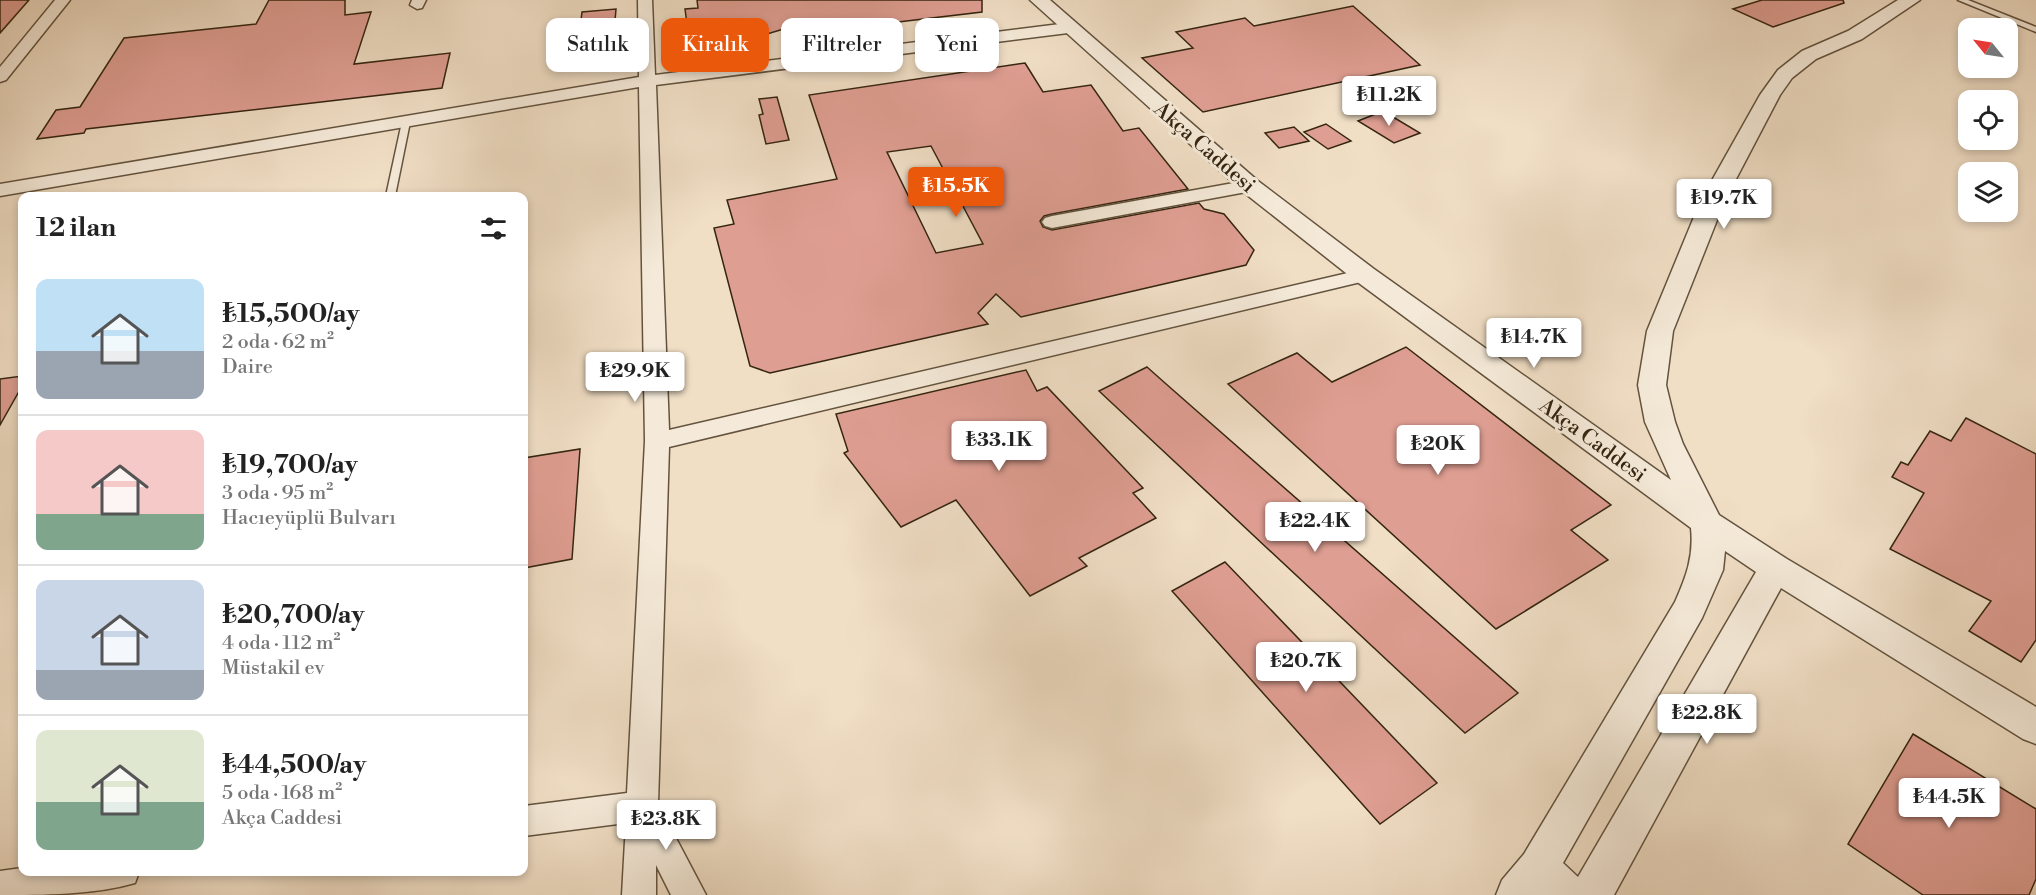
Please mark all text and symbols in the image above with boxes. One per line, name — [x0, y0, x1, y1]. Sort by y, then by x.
chip: Satılık — [546, 18, 649, 72]
chip: Kiralık — [661, 18, 769, 72]
chip: Filtreler — [781, 18, 903, 72]
chip: Yeni — [915, 18, 999, 72]
north arrow — [1958, 18, 2018, 78]
map controls — [1958, 18, 2018, 222]
pin: ₺11.2K — [1340, 76, 1438, 127]
text: ₺11.2K — [1356, 83, 1422, 108]
button: locate — [1958, 90, 2018, 150]
street label: Akça Caddesi — [1147, 96, 1261, 199]
button: layers — [1958, 162, 2018, 222]
pin: ₺15.5K — [907, 167, 1005, 218]
text: ₺15.5K — [922, 174, 990, 199]
pin: ₺19.7K — [1675, 179, 1773, 230]
text: ₺19.7K — [1691, 186, 1757, 211]
text: 12 ilan — [36, 212, 116, 244]
icon: filters — [477, 212, 510, 245]
text: ₺15,500/ay — [222, 298, 360, 330]
icon: home — [84, 303, 156, 375]
pin: ₺14.7K — [1485, 318, 1583, 369]
text: ₺14.7K — [1500, 325, 1568, 350]
text: 2 oda · 62 m² — [222, 330, 334, 355]
pin: ₺29.9K — [586, 352, 684, 403]
text: Daire — [222, 355, 273, 380]
text: ₺29.9K — [600, 359, 670, 384]
street label: Akça Caddesi — [1533, 393, 1651, 488]
pin: ₺33.1K — [950, 421, 1048, 472]
pin: ₺20K — [1402, 425, 1474, 476]
text: ₺33.1K — [965, 428, 1033, 453]
text: ₺20K — [1411, 432, 1465, 457]
text: ₺19,700/ay — [222, 449, 358, 481]
icon: home — [84, 454, 156, 526]
text: 3 oda · 95 m² — [222, 481, 333, 506]
pin: ₺22.4K — [1266, 502, 1364, 553]
text: Hacıeyüplü Bulvarı — [222, 506, 396, 531]
text: ₺22.4K — [1279, 509, 1351, 534]
text: ₺20,700/ay — [222, 599, 364, 631]
icon: home — [84, 604, 156, 676]
text: 4 oda · 112 m² — [222, 631, 341, 656]
pin: ₺20.7K — [1257, 642, 1355, 693]
text: ₺20.7K — [1270, 649, 1342, 674]
text: Müstakil ev — [222, 656, 325, 681]
pin: ₺22.8K — [1658, 694, 1756, 745]
text: ₺22.8K — [1672, 701, 1742, 726]
text: ₺44,500/ay — [222, 749, 366, 781]
icon: home — [84, 754, 156, 826]
pin: ₺44.5K — [1900, 778, 1998, 829]
text: 5 oda · 168 m² — [222, 781, 342, 806]
text: ₺44.5K — [1913, 785, 1985, 810]
pin: ₺23.8K — [617, 800, 715, 851]
text: Akça Caddesi — [222, 806, 342, 831]
text: ₺23.8K — [631, 807, 701, 832]

